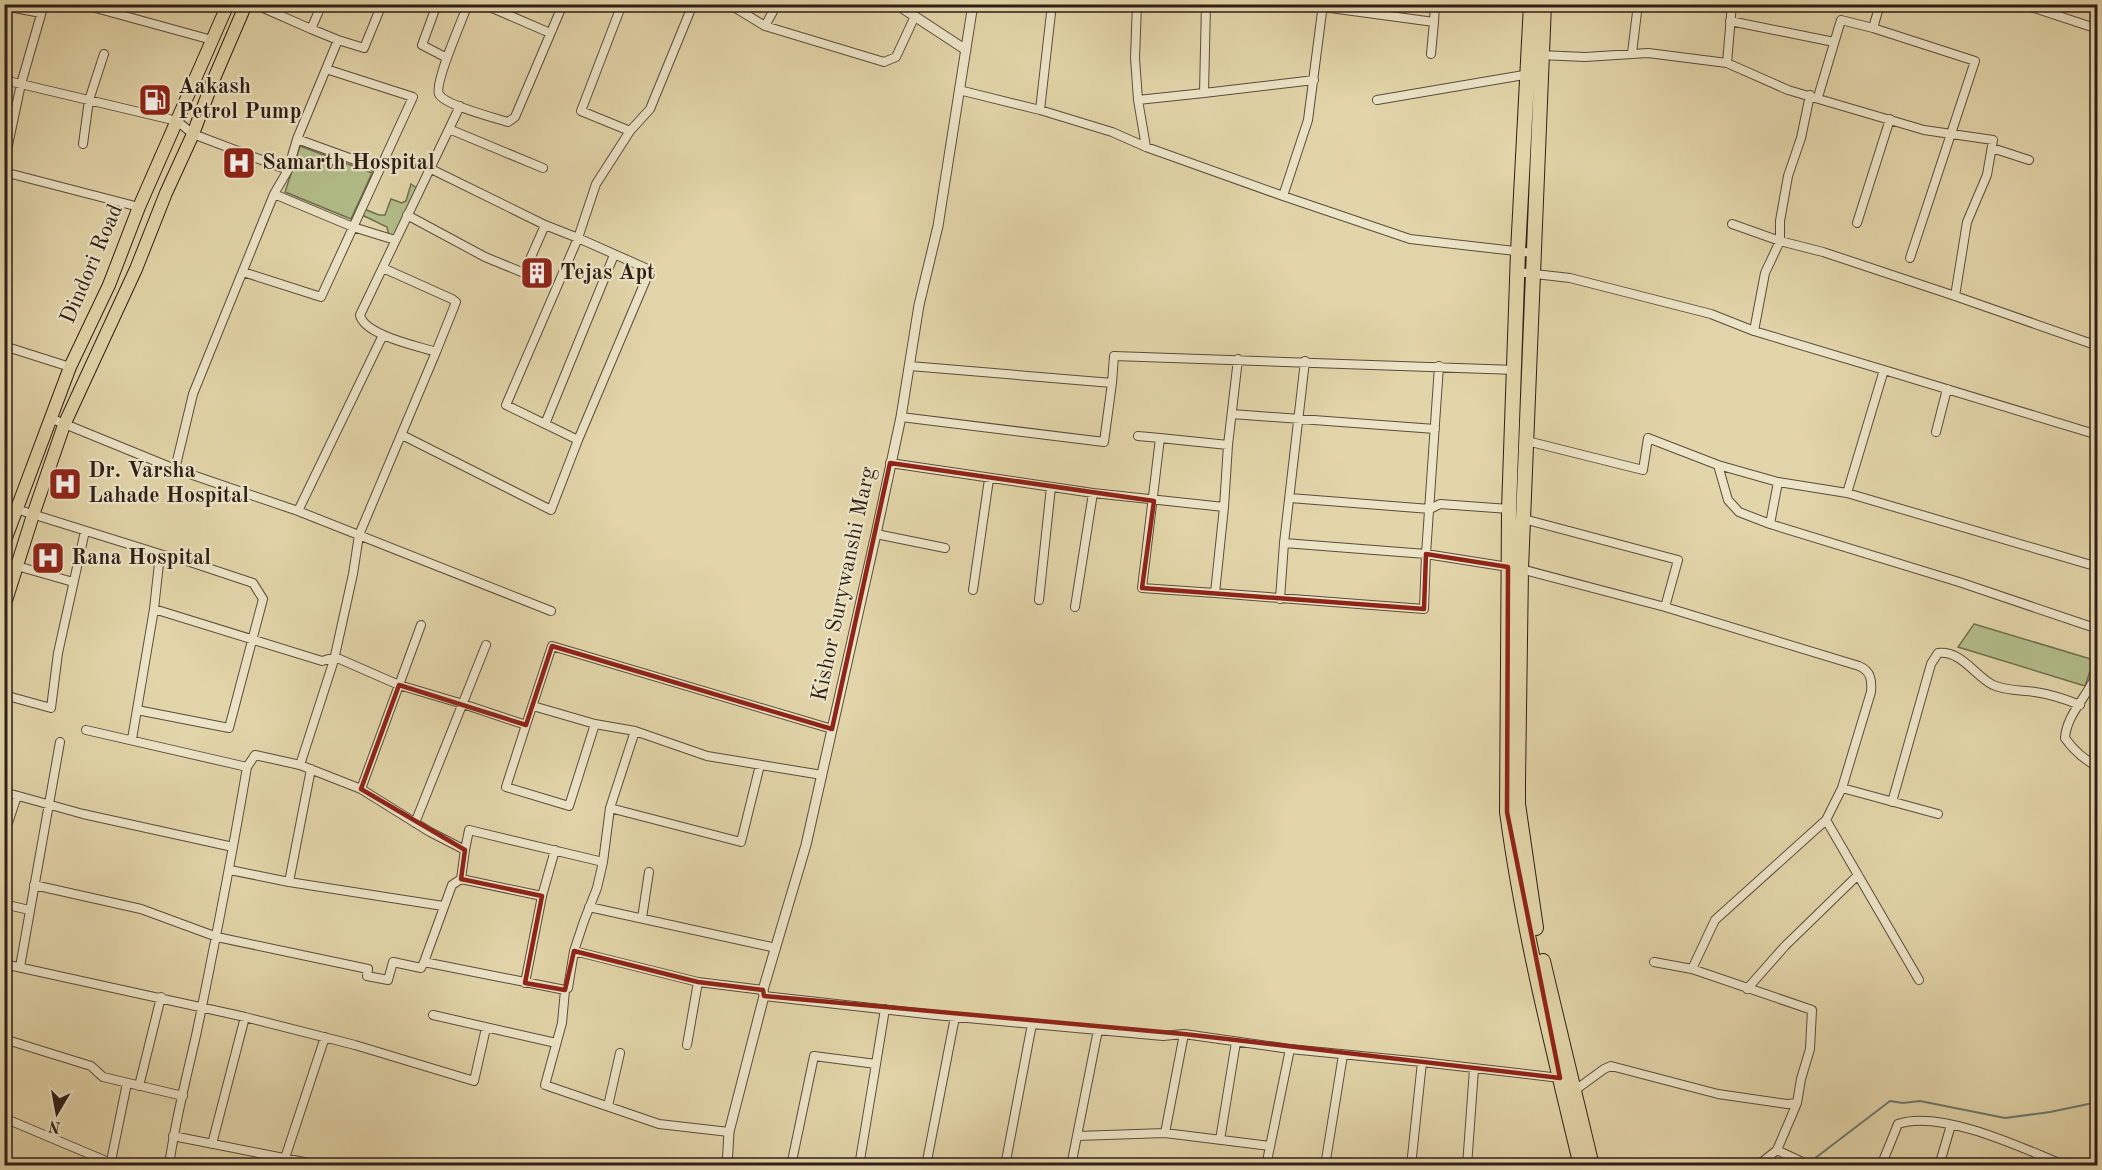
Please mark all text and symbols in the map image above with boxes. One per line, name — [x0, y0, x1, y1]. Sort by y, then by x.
place label: Aakash Petrol Pump — [178, 76, 301, 123]
fuel station icon: Aakash Petrol Pump — [137, 82, 173, 118]
hospital icon: Samarth Hospital — [221, 145, 257, 181]
place label: Samarth Hospital — [262, 152, 435, 174]
street label: Dindori Road — [57, 201, 127, 327]
building icon: Tejas Apt — [519, 255, 555, 291]
place label: Tejas Apt — [560, 262, 655, 284]
place label: Dr. Varsha Lahade Hospital — [88, 460, 249, 507]
street label: Kishor Surywanshi Marg — [808, 465, 880, 703]
hospital icon: Dr. Varsha Lahade Hospital — [47, 466, 83, 502]
hospital icon: Rana Hospital — [30, 540, 66, 576]
place label: Rana Hospital — [71, 547, 211, 569]
north arrow — [27, 1083, 87, 1143]
text: N — [47, 1117, 62, 1135]

